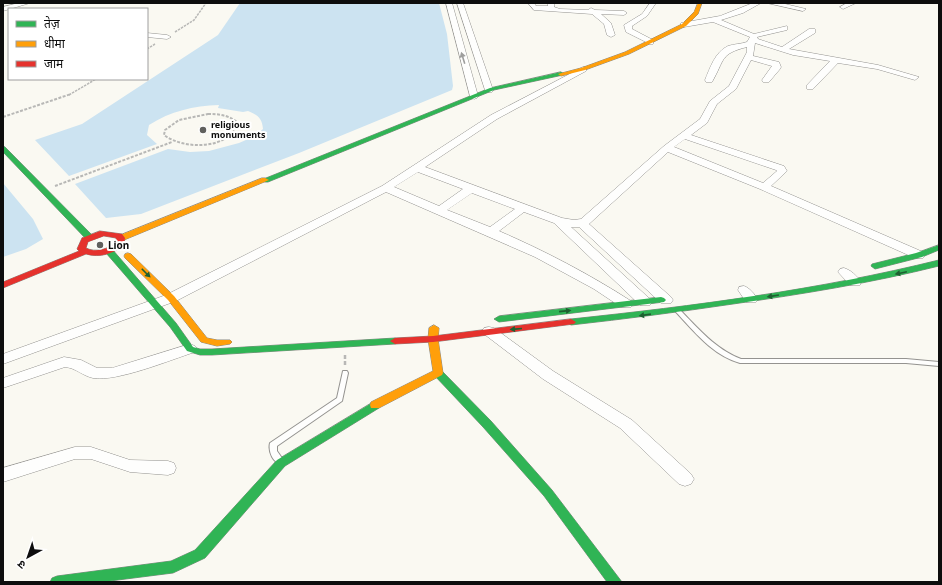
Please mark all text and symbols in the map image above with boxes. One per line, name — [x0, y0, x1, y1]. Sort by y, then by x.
legend — [8, 8, 148, 80]
text: तेज़ — [44, 16, 61, 33]
text: धीमा — [44, 36, 66, 53]
one-way arrow — [460, 52, 466, 64]
text: जाम — [44, 57, 64, 73]
place label: religious monuments — [211, 120, 266, 142]
marker: religious monuments — [198, 125, 208, 135]
marker: Lion — [95, 240, 105, 250]
place label: Lion — [108, 240, 129, 253]
one-way arrow — [141, 268, 151, 278]
one-way arrow — [895, 270, 907, 276]
one-way arrow — [767, 293, 779, 299]
one-way arrow — [559, 308, 571, 314]
one-way arrow — [639, 312, 651, 318]
one-way arrow — [510, 326, 522, 333]
north arrow — [8, 537, 48, 577]
text: उ — [15, 556, 29, 571]

